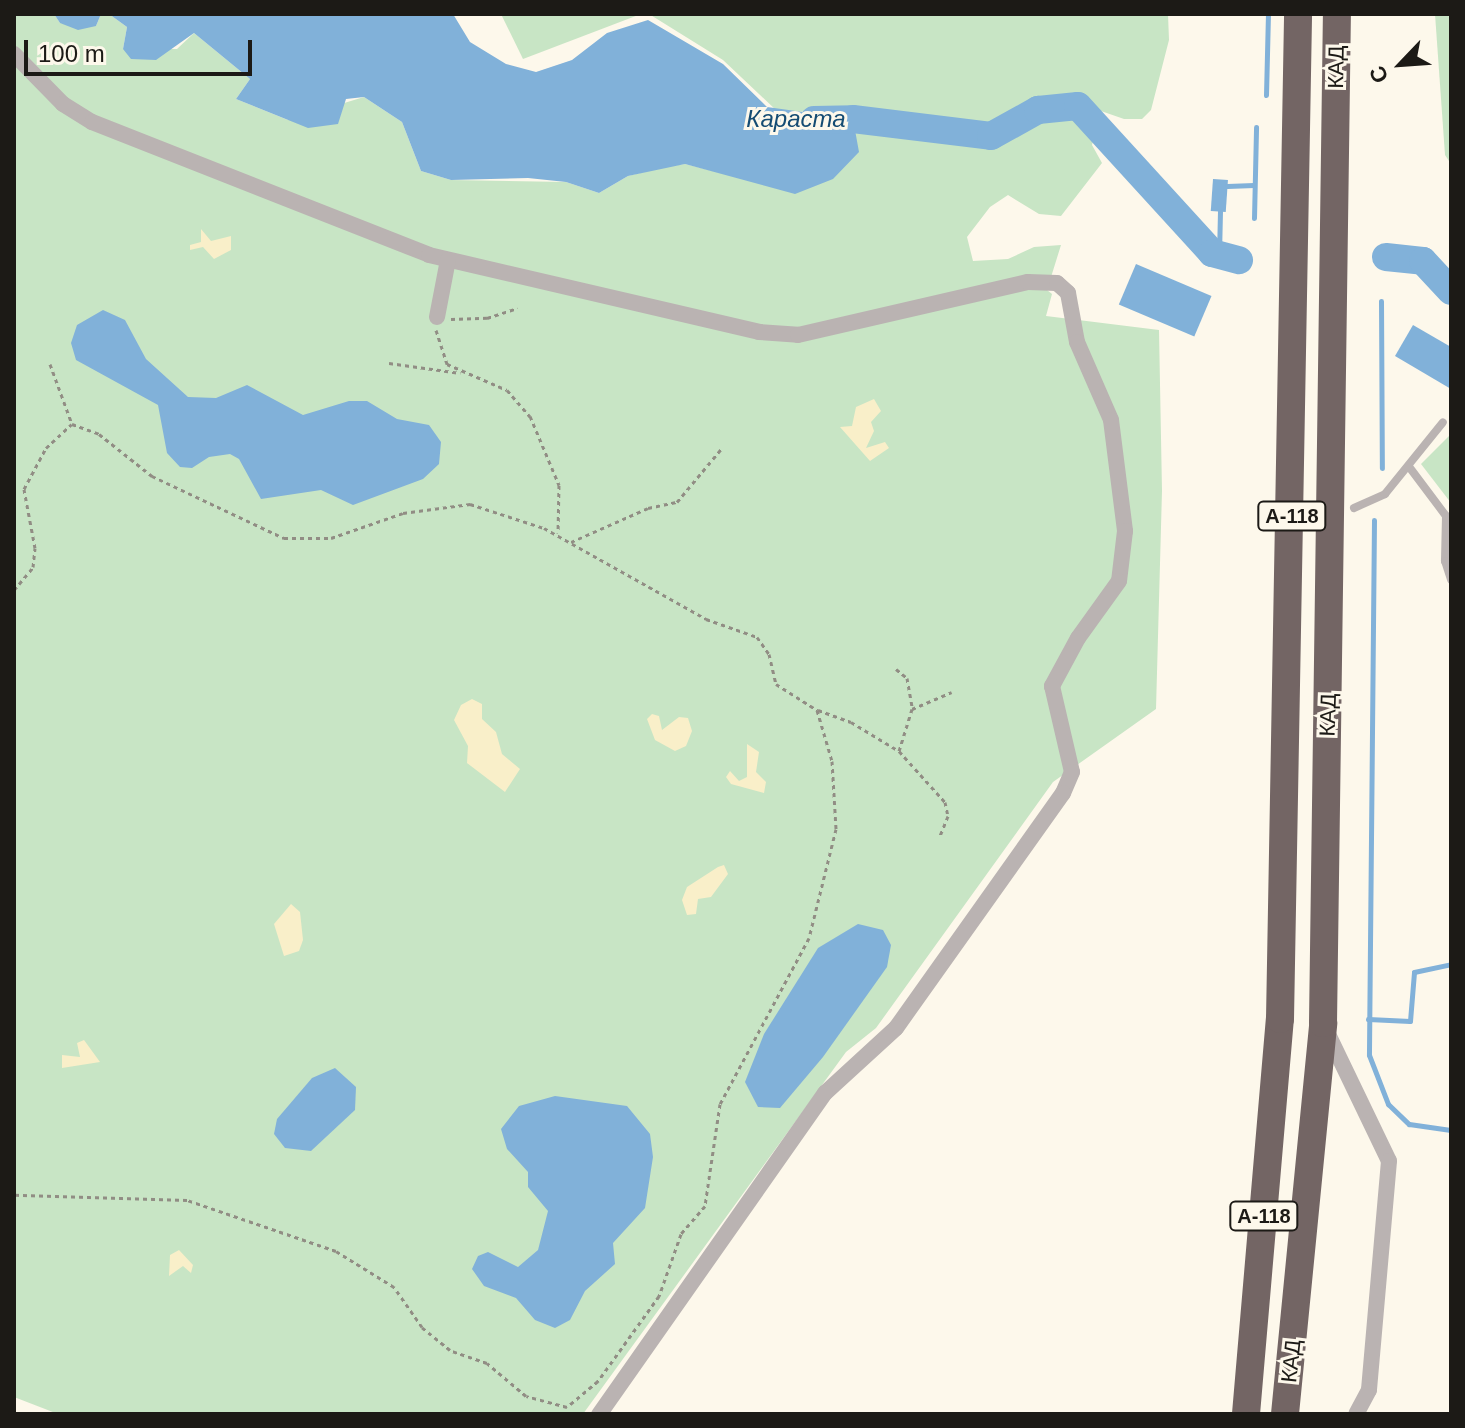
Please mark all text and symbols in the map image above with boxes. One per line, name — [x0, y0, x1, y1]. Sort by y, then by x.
scale bar — [28, 24, 256, 74]
north arrow — [1361, 24, 1441, 104]
text: 100 m — [38, 40, 105, 67]
street label: КАД — [1322, 45, 1350, 89]
text: С — [1364, 62, 1393, 87]
water label: Караста — [746, 105, 846, 133]
road number: А-118 — [1256, 500, 1328, 532]
street label: КАД — [1314, 693, 1342, 737]
road number: А-118 — [1228, 1200, 1300, 1232]
street label: КАД — [1276, 1338, 1306, 1384]

